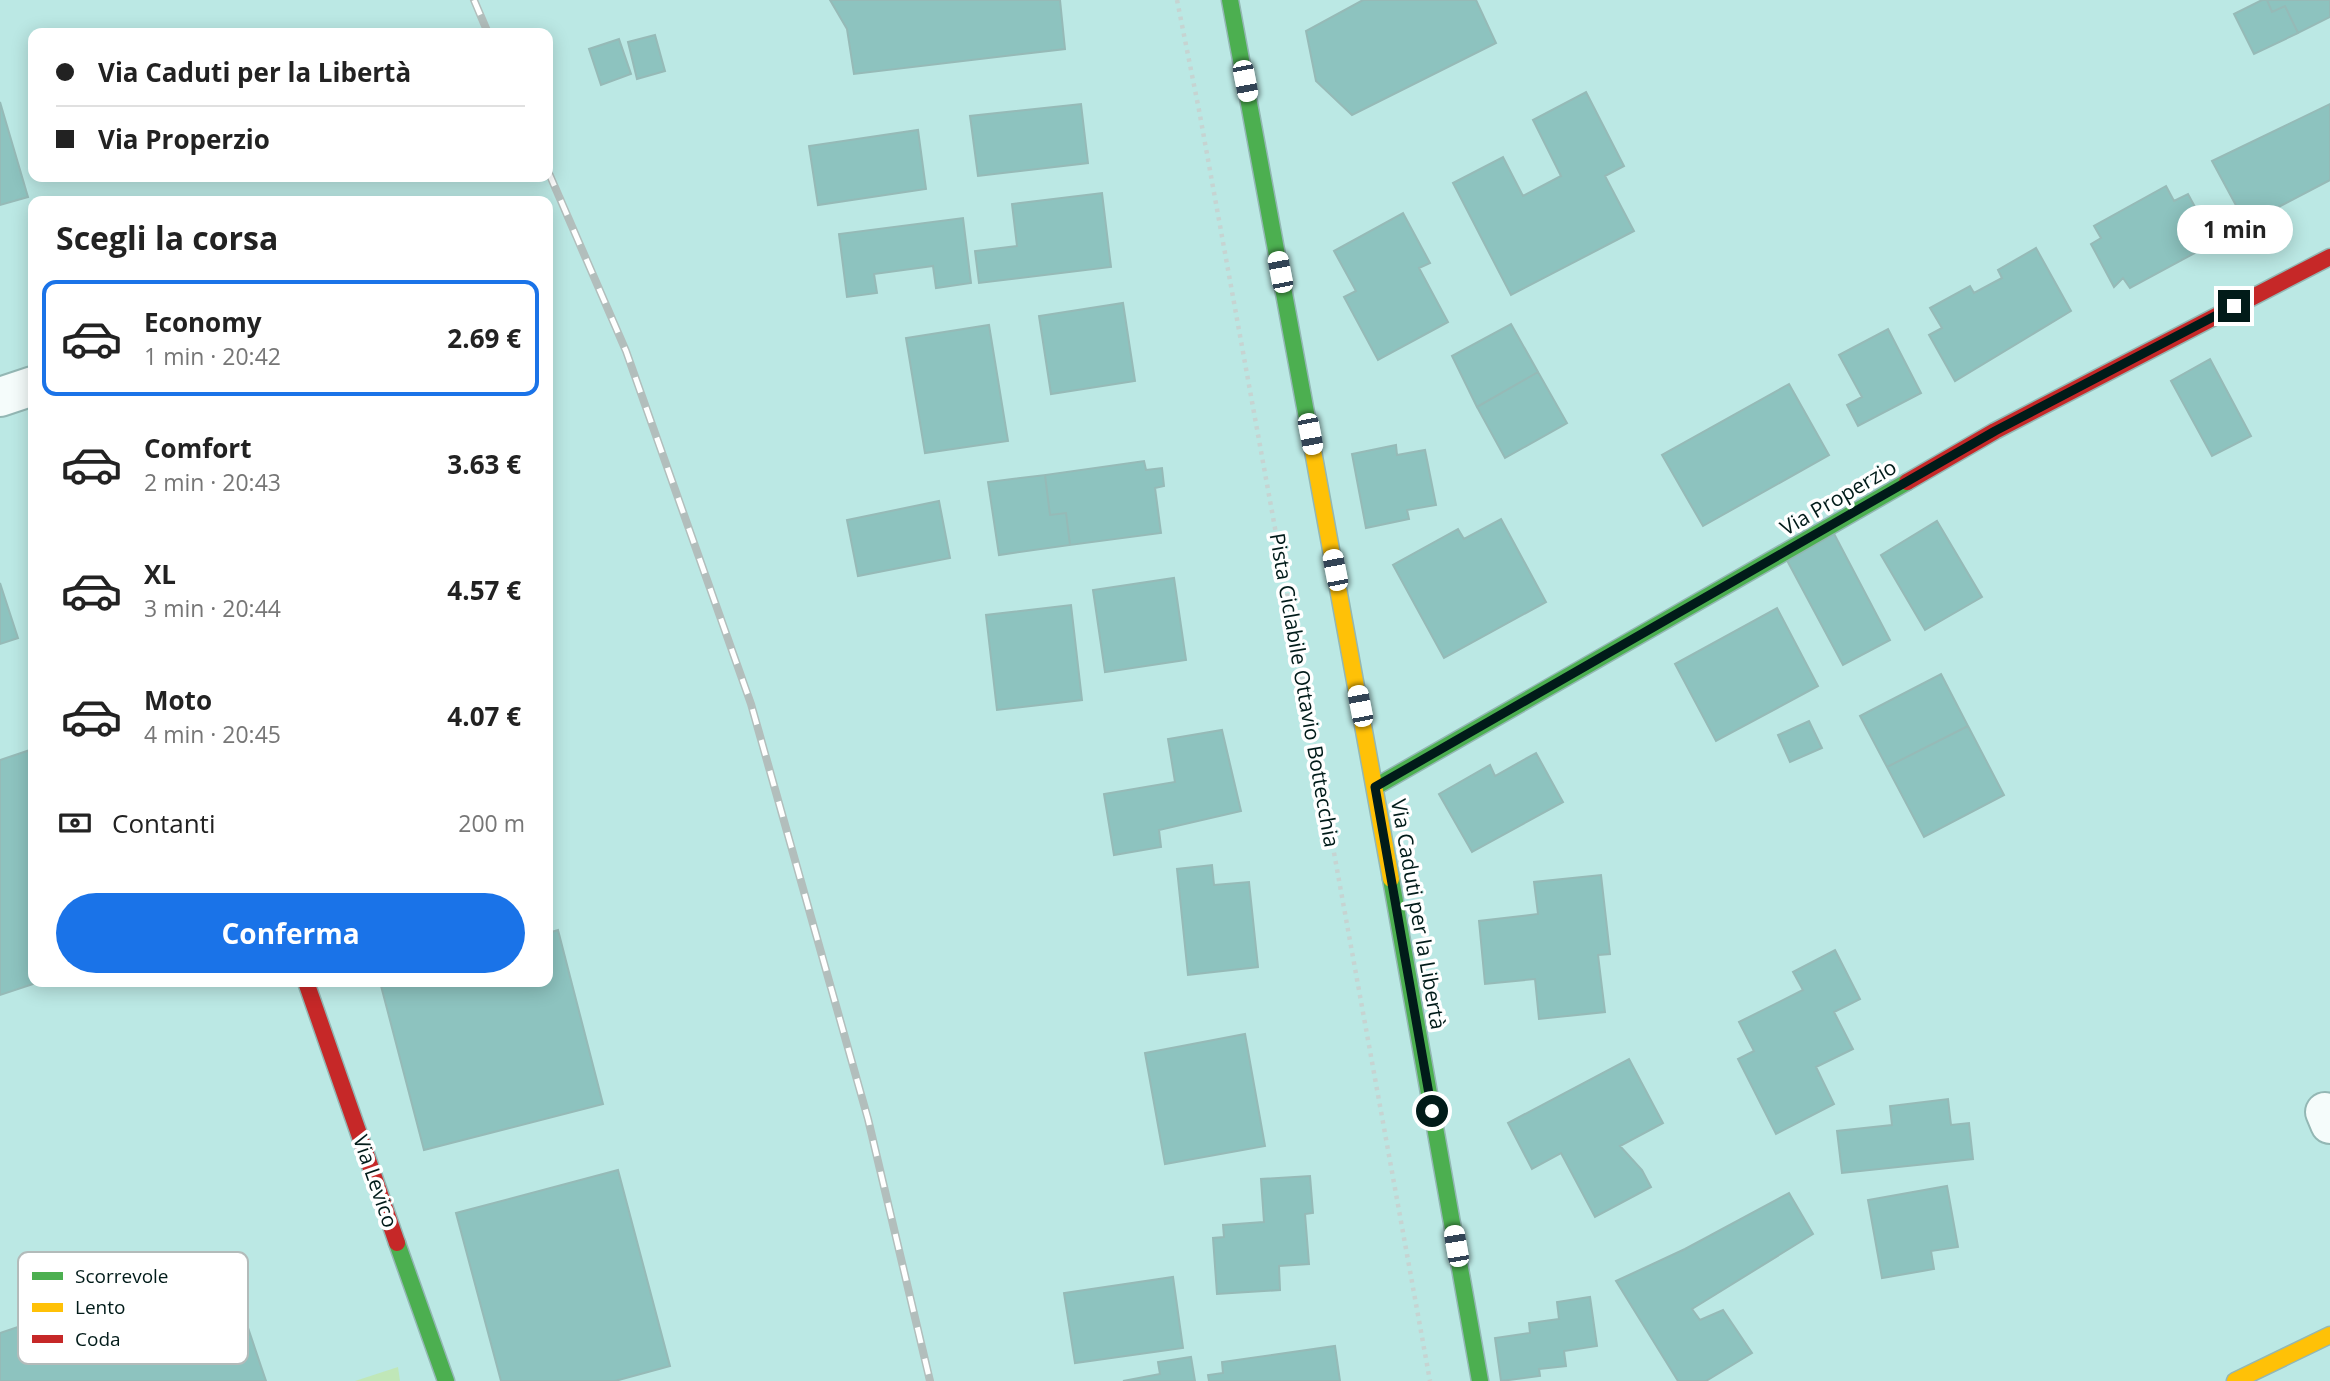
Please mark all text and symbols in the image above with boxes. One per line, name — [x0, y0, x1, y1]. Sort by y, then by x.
text: Via Caduti per la Libertà — [98, 54, 411, 90]
car — [1231, 58, 1260, 104]
text: Via Properzio — [98, 121, 270, 157]
callout: 1 min — [2176, 204, 2292, 254]
text: 1 min — [2203, 213, 2267, 245]
text: Scegli la corsa — [56, 216, 278, 259]
car — [1266, 249, 1295, 295]
route end — [2218, 290, 2250, 322]
text: Economy — [144, 304, 262, 340]
icon: car — [60, 307, 123, 370]
text: 2.69 € — [447, 320, 521, 356]
text: 1 min · 20:42 — [144, 340, 281, 372]
car — [1296, 411, 1325, 457]
text: Comfort — [144, 430, 251, 466]
icon: car — [60, 433, 123, 496]
text: 3.63 € — [447, 446, 521, 482]
street label: Via Properzio — [1775, 452, 1901, 542]
text: 2 min · 20:43 — [144, 466, 281, 498]
street label: Pista Ciclabile Ottavio Bottecchia — [1264, 531, 1346, 849]
car — [1321, 547, 1350, 593]
text: XL — [144, 556, 176, 592]
icon: car — [60, 559, 123, 622]
text: 4.57 € — [447, 572, 521, 608]
text: 3 min · 20:44 — [144, 592, 281, 624]
text: Moto — [144, 682, 212, 718]
car — [1346, 683, 1375, 729]
icon: car — [60, 685, 123, 748]
text: 4.07 € — [447, 698, 521, 734]
text: 4 min · 20:45 — [144, 718, 281, 750]
street label: Via Caduti per la Libertà — [1385, 797, 1453, 1031]
icon: cash — [56, 804, 94, 842]
text: Contanti — [112, 805, 215, 841]
text: 200 m — [458, 807, 525, 839]
button: Conferma — [56, 893, 525, 973]
route start — [1416, 1095, 1448, 1127]
street label: Via Levico — [347, 1131, 405, 1231]
car — [1443, 1223, 1470, 1269]
legend — [18, 1252, 248, 1364]
text: Scorrevole — [75, 1263, 169, 1289]
text: Lento — [75, 1294, 125, 1320]
text: Coda — [75, 1326, 121, 1352]

